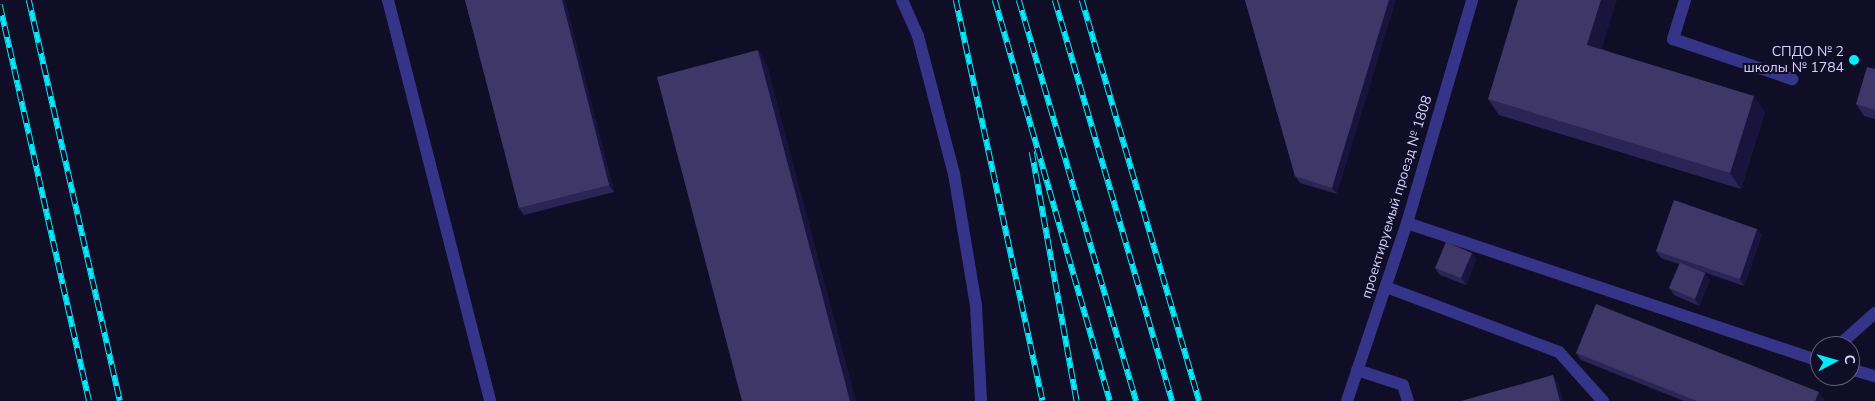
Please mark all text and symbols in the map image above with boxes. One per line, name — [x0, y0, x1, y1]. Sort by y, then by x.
place label: СПДО № 2 школы № 1784 — [1744, 44, 1844, 76]
marker: СПДО № 2 школы № 1784 — [1848, 54, 1860, 66]
street label: проектируемый проезд № 1808 — [1358, 94, 1436, 300]
north arrow — [1810, 336, 1860, 386]
text: С — [1839, 354, 1859, 365]

